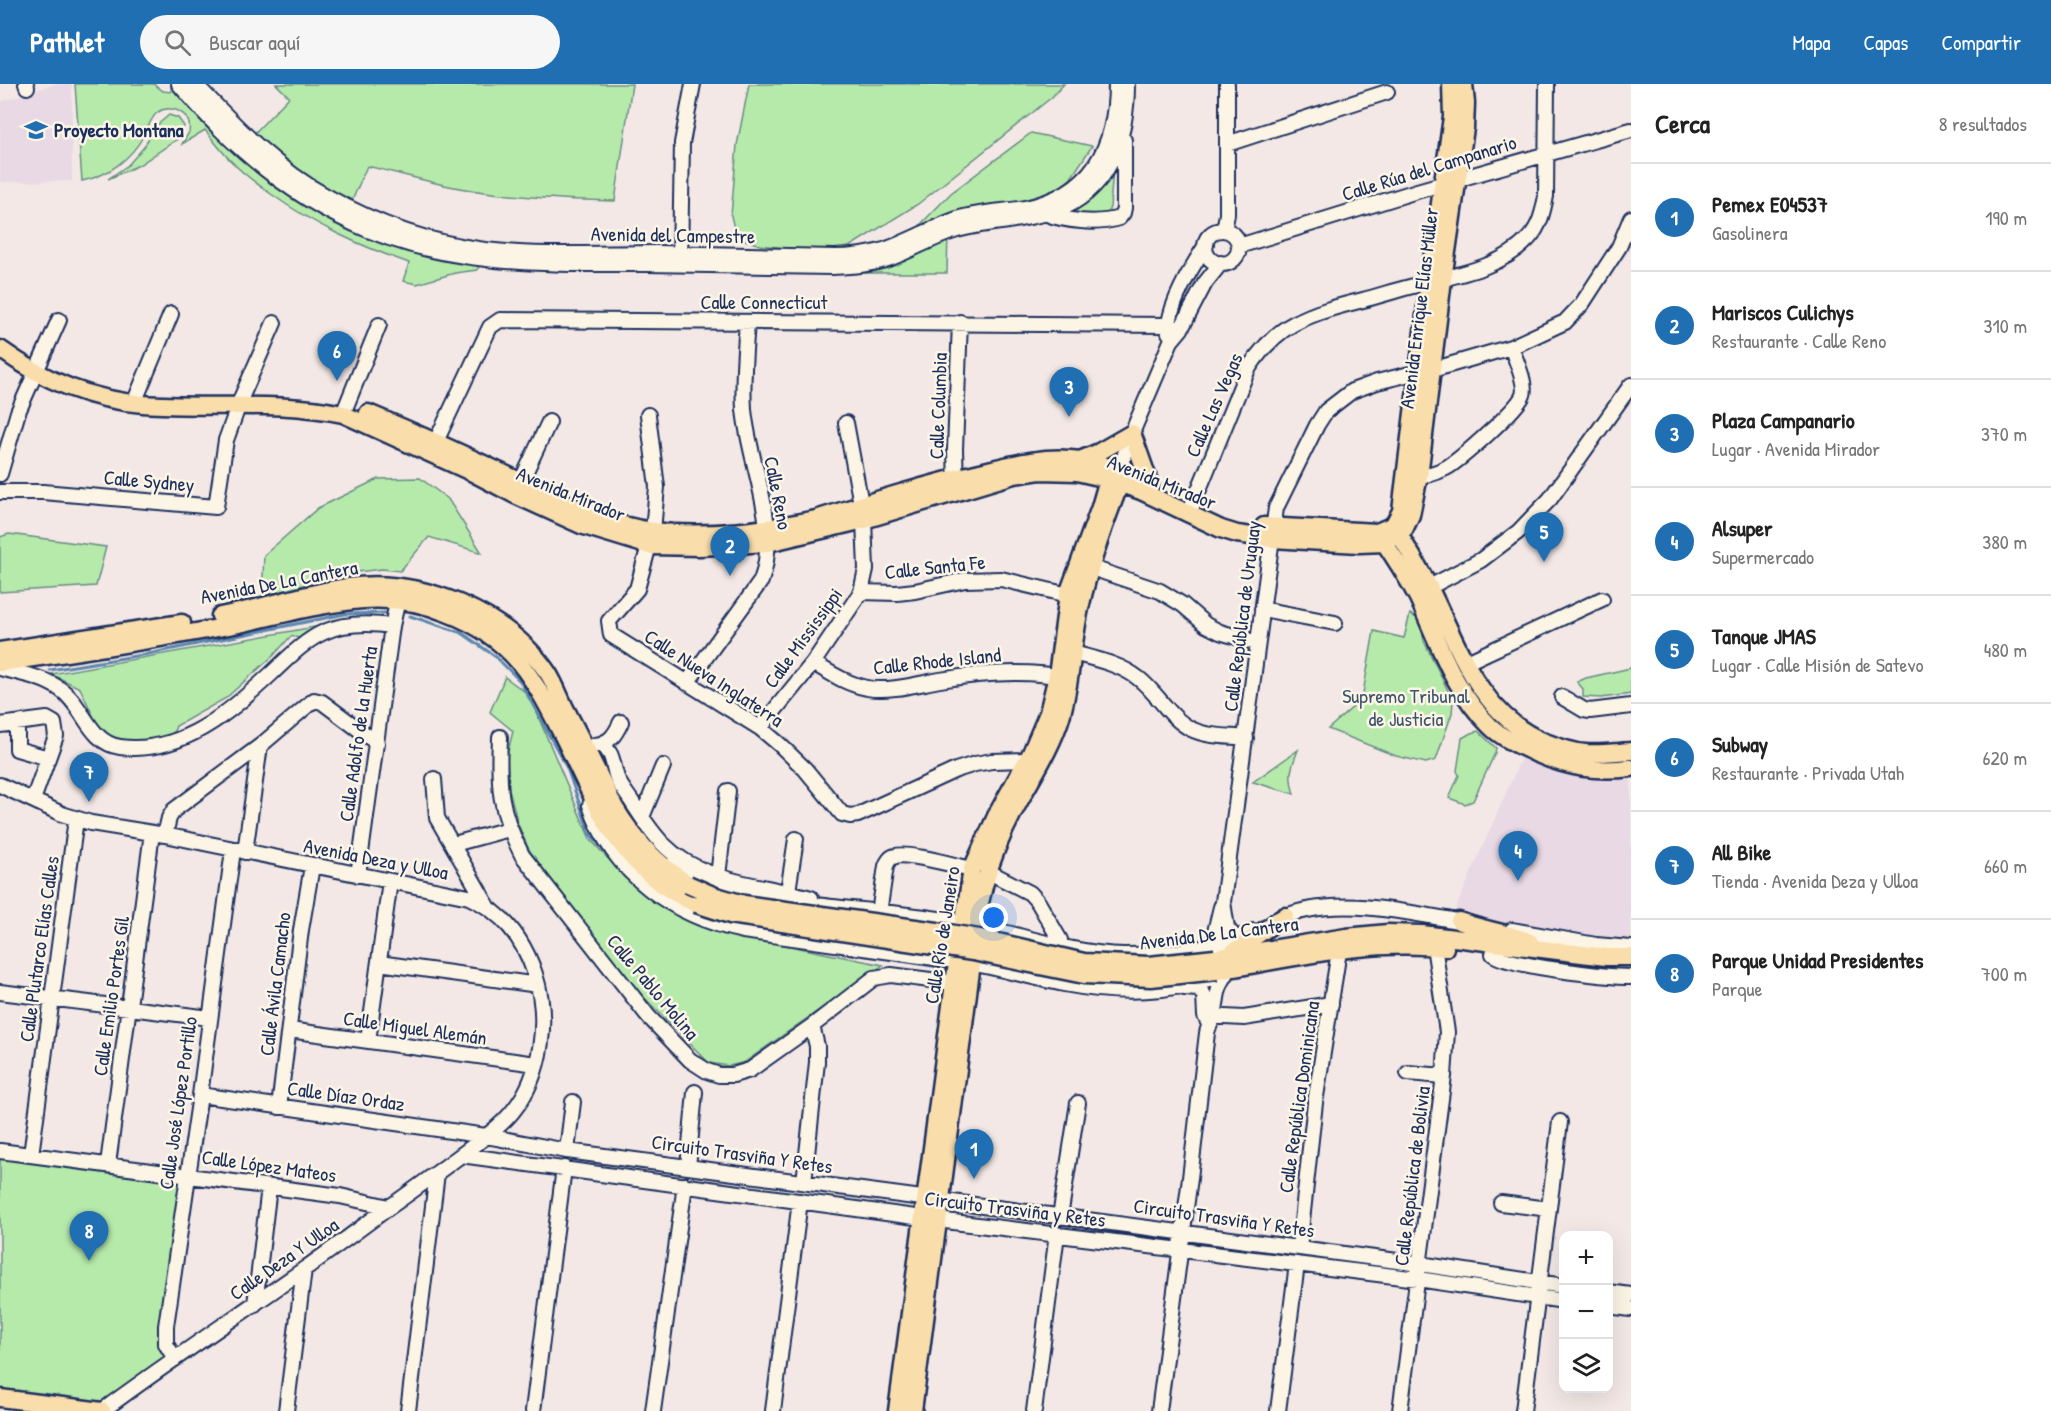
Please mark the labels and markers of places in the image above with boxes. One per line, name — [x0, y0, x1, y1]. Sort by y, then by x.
place label: Proyecto Montana — [54, 116, 184, 144]
school or university icon: Proyecto Montana — [23, 117, 49, 143]
pin: 6 — [318, 332, 356, 381]
pin: 3 — [1050, 368, 1088, 417]
pin: 5 — [1524, 512, 1564, 562]
pin: 2 — [710, 526, 750, 576]
pin: 7 — [70, 752, 109, 802]
pin: 4 — [1498, 832, 1538, 881]
pin: 1 — [954, 1130, 994, 1179]
pin: 8 — [70, 1212, 109, 1261]

